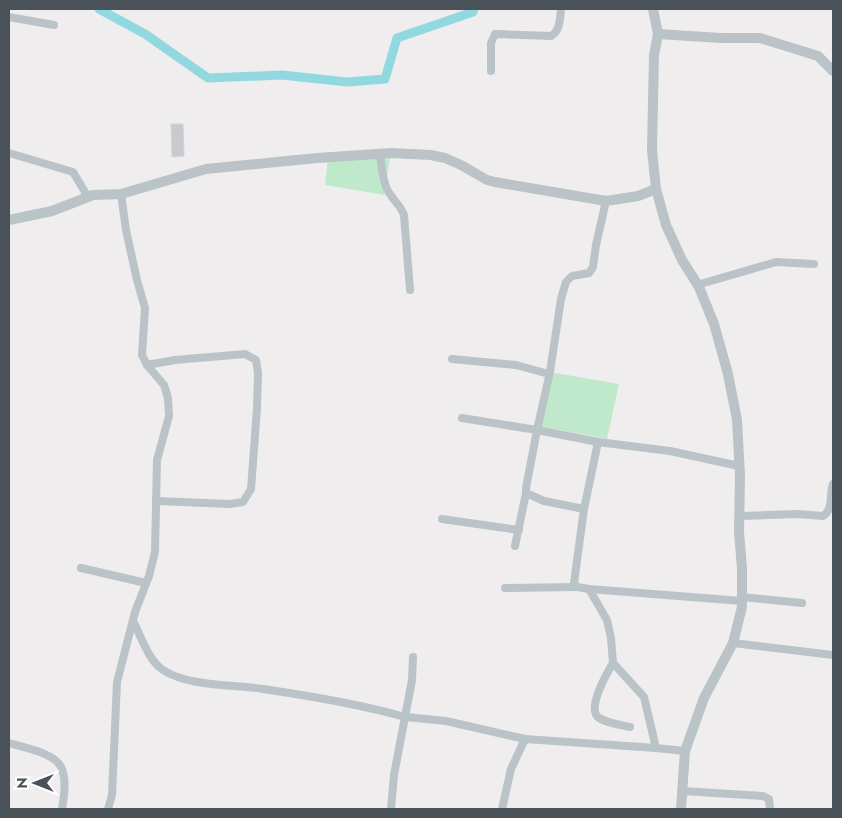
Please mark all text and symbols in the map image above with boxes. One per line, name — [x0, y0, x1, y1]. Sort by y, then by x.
north arrow — [10, 758, 60, 808]
text: N — [12, 777, 32, 789]

